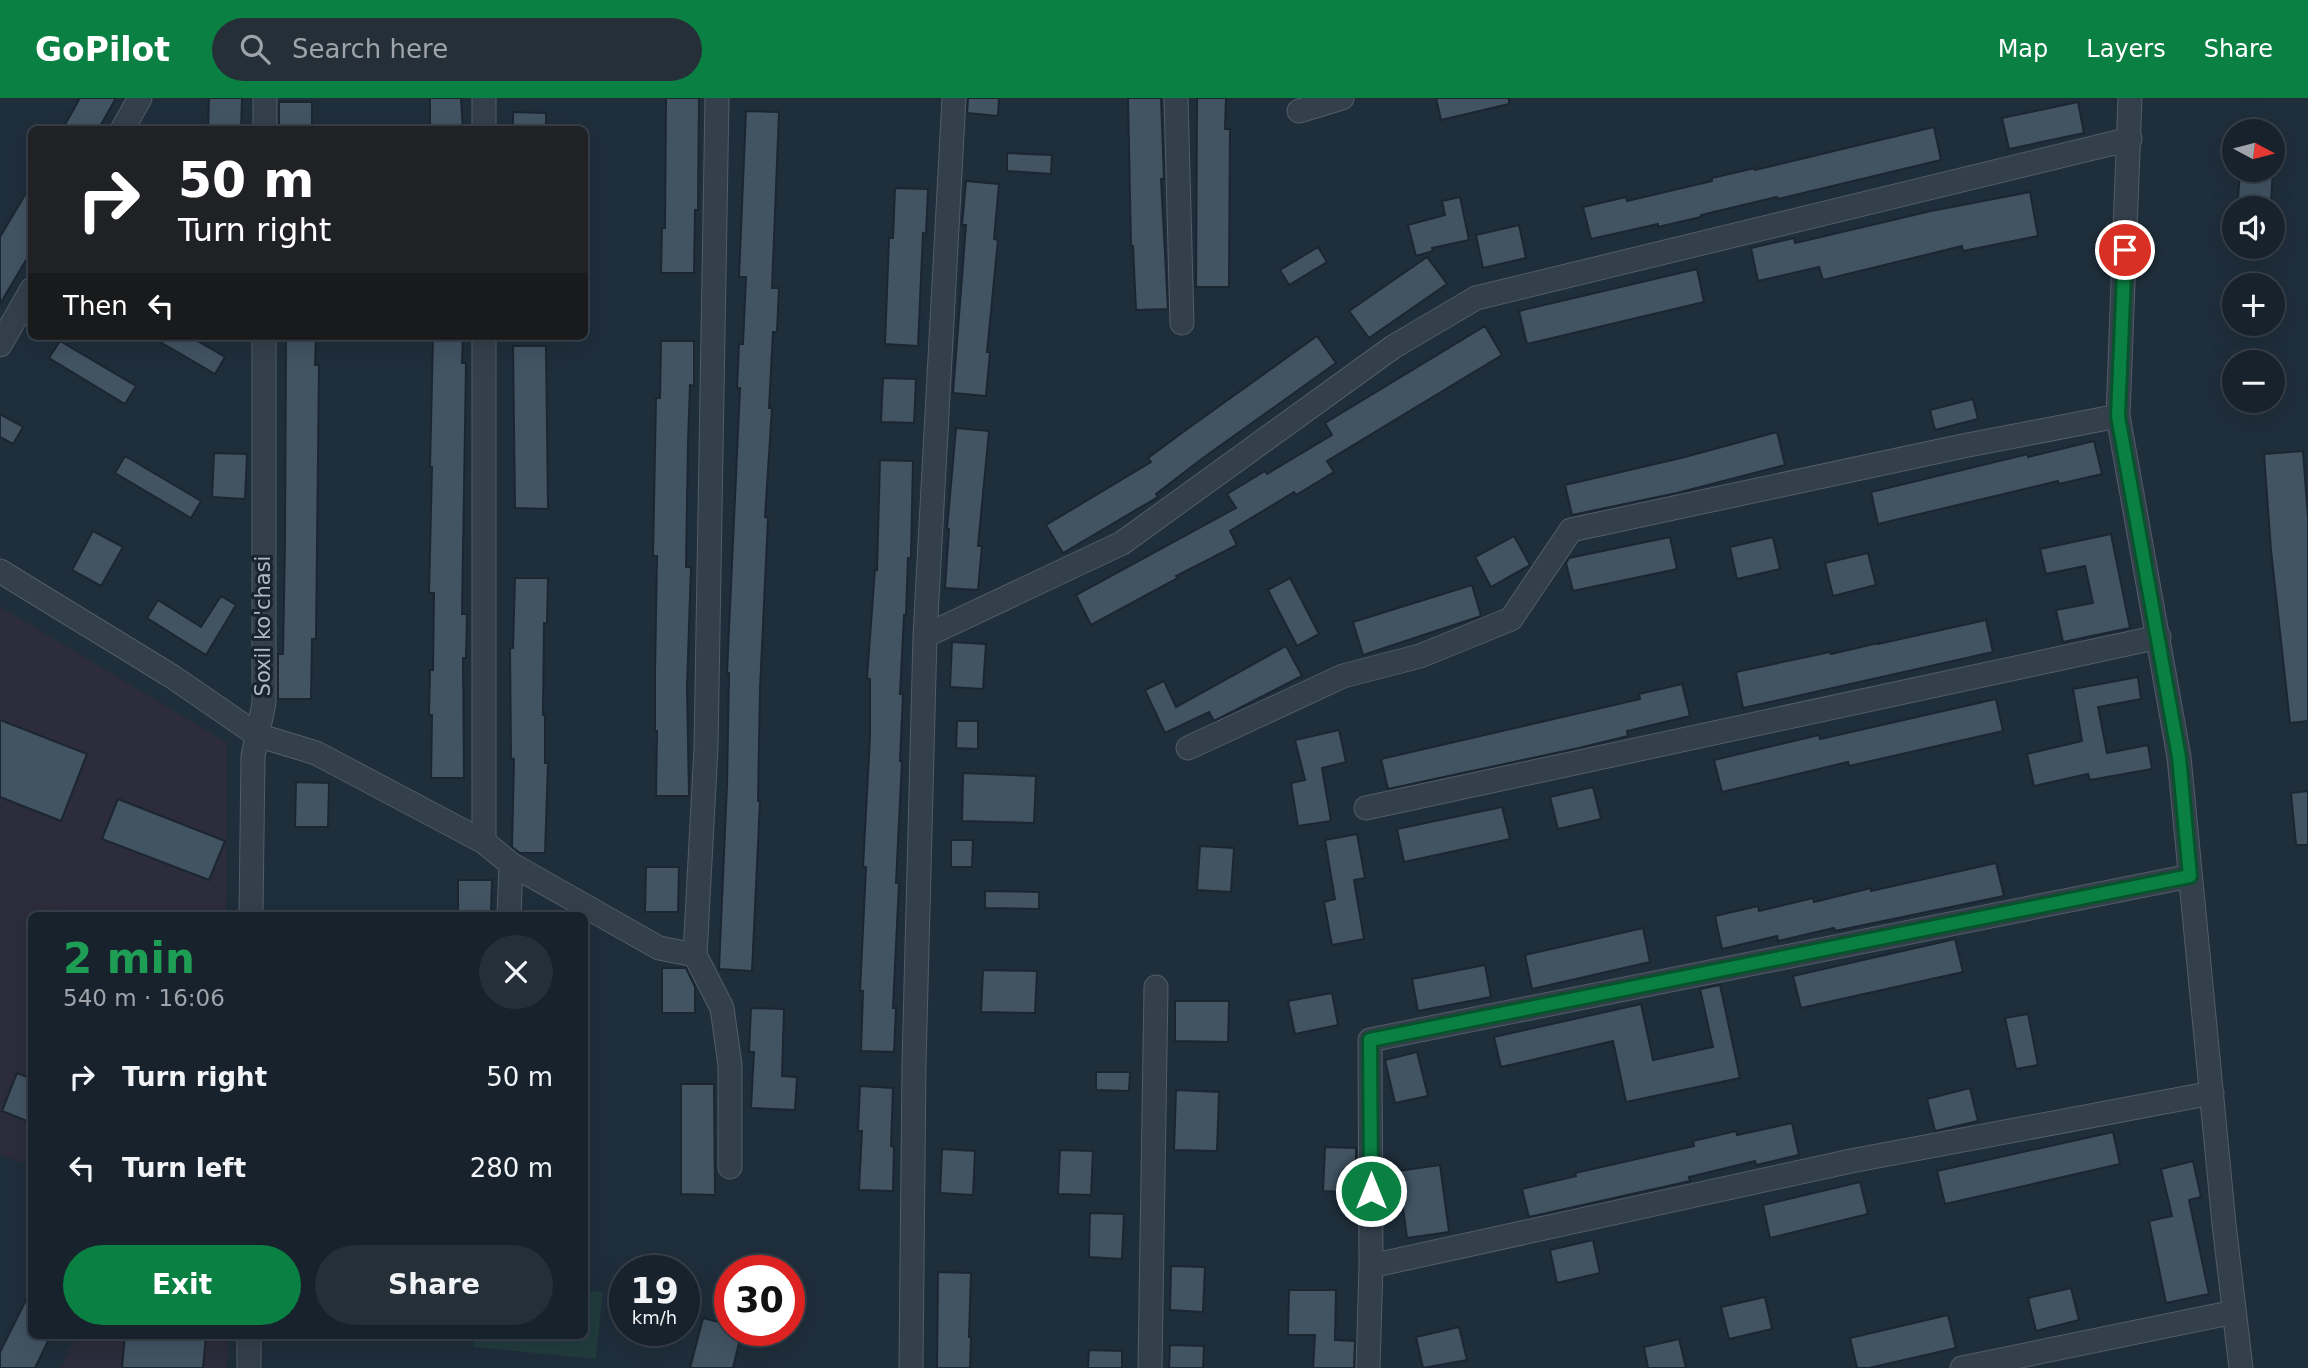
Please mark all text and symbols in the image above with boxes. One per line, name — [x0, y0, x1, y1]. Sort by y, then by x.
search box — [212, 18, 702, 81]
text: GoPilot — [35, 30, 170, 69]
icon: search — [236, 30, 274, 68]
text: Search here — [292, 34, 448, 64]
text: Map — [1998, 35, 2048, 63]
text: Layers — [2086, 35, 2166, 63]
text: Share — [2204, 35, 2273, 63]
north arrow — [2222, 119, 2286, 182]
map controls — [2222, 119, 2285, 413]
text: 50 m — [178, 152, 314, 209]
icon: right — [63, 154, 154, 245]
button: sound — [2222, 196, 2285, 259]
text: Turn right — [178, 211, 331, 249]
pin — [2095, 220, 2155, 280]
icon: arrive — [2106, 231, 2144, 269]
button: + — [2222, 273, 2285, 336]
icon: left — [142, 287, 180, 325]
text: Then — [63, 291, 128, 321]
button: − — [2222, 350, 2285, 413]
street label: Soxil ko'chasi — [251, 556, 275, 696]
text: 2 min — [63, 934, 195, 983]
button: close — [479, 935, 553, 1009]
text: 540 m · 16:06 — [63, 985, 225, 1011]
icon: right — [63, 1058, 101, 1096]
text: Turn right — [122, 1062, 267, 1092]
text: 50 m — [486, 1062, 553, 1092]
icon: left — [63, 1149, 101, 1187]
text: Turn left — [122, 1153, 246, 1183]
text: 280 m — [470, 1153, 553, 1183]
position arrow — [1334, 1154, 1408, 1228]
button: Exit — [63, 1245, 301, 1325]
button: Share — [315, 1245, 553, 1325]
speed limit sign: 30 — [714, 1255, 805, 1346]
text: 19 — [630, 1271, 679, 1311]
text: km/h — [632, 1307, 677, 1328]

